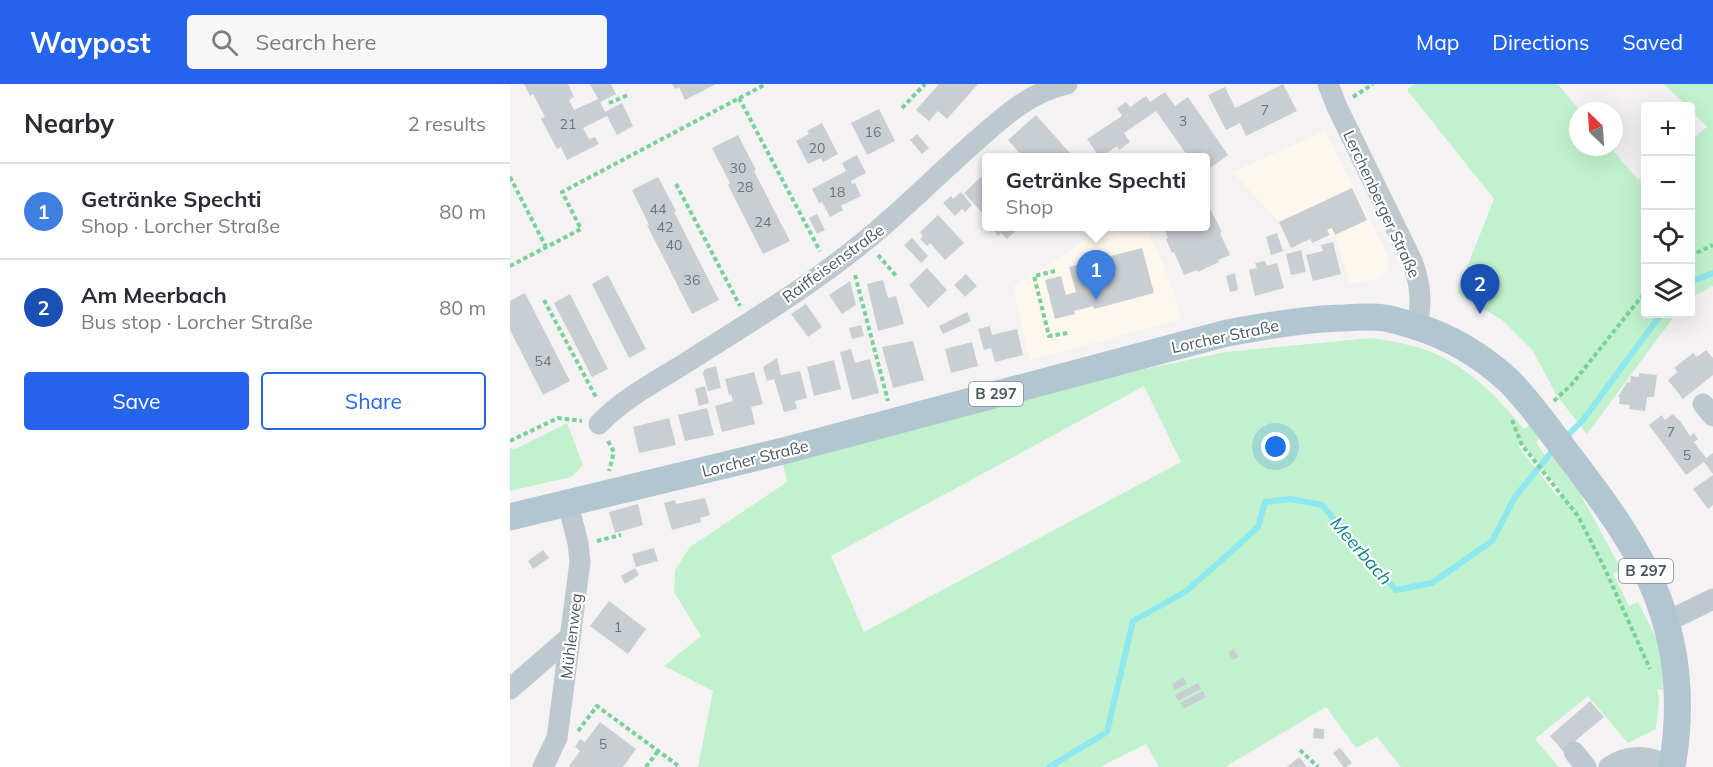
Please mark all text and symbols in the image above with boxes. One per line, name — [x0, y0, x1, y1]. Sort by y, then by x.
search box — [187, 15, 607, 69]
text: Waypost — [30, 25, 151, 60]
icon: search — [208, 26, 241, 59]
text: Search here — [256, 28, 377, 56]
text: Map — [1416, 29, 1459, 55]
text: Directions — [1492, 29, 1589, 55]
text: Saved — [1622, 29, 1683, 55]
house number: 7 — [1261, 101, 1269, 119]
north arrow — [1569, 102, 1623, 156]
map controls — [1641, 102, 1695, 318]
button: + — [1641, 102, 1695, 156]
text: Nearby — [24, 107, 114, 140]
text: 2 results — [408, 111, 486, 136]
house number: 3 — [1179, 112, 1187, 130]
house number: 21 — [560, 115, 576, 133]
house number: 16 — [865, 123, 881, 141]
street label: Lerchenberger Straße — [1339, 127, 1425, 281]
house number: 20 — [809, 139, 825, 157]
popup — [982, 153, 1210, 231]
button: − — [1641, 156, 1695, 210]
house number: 30 — [730, 159, 746, 177]
text: Getränke Spechti — [1006, 166, 1186, 194]
house number: 28 — [737, 178, 753, 196]
house number: 18 — [829, 183, 845, 201]
text: Getränke Spechti — [81, 185, 262, 213]
text: Shop — [1006, 194, 1053, 219]
text: 1 — [38, 199, 50, 224]
text: 80 m — [439, 199, 486, 224]
house number: 44 — [650, 200, 667, 218]
button: locate — [1641, 210, 1695, 264]
text: Shop · Lorcher Straße — [81, 213, 280, 238]
house number: 24 — [755, 213, 772, 231]
house number: 42 — [657, 218, 673, 236]
street label: Raiffeisenstraße — [778, 219, 888, 307]
house number: 40 — [666, 236, 682, 254]
pin: 1 — [1076, 250, 1116, 300]
pin: 2 — [1460, 264, 1500, 314]
button: layers — [1641, 264, 1695, 318]
house number: 36 — [684, 271, 700, 289]
text: Am Meerbach — [81, 281, 227, 309]
text: 2 — [38, 295, 50, 320]
text: 80 m — [439, 295, 486, 320]
text: Bus stop · Lorcher Straße — [81, 309, 313, 334]
street label: Lorcher Straße — [1170, 315, 1280, 357]
house number: 54 — [535, 352, 552, 370]
button: Save — [24, 372, 249, 430]
button: Share — [261, 372, 486, 430]
road number: B 297 — [969, 382, 1023, 406]
house number: 7 — [1667, 423, 1675, 441]
your location — [1261, 432, 1290, 461]
street label: Lorcher Straße — [700, 435, 810, 481]
house number: 5 — [1683, 446, 1691, 464]
water label: Meerbach — [1326, 512, 1397, 589]
road number: B 297 — [1619, 559, 1673, 583]
street label: Mühlenweg — [556, 592, 586, 680]
house number: 1 — [614, 618, 622, 636]
house number: 5 — [599, 735, 607, 753]

